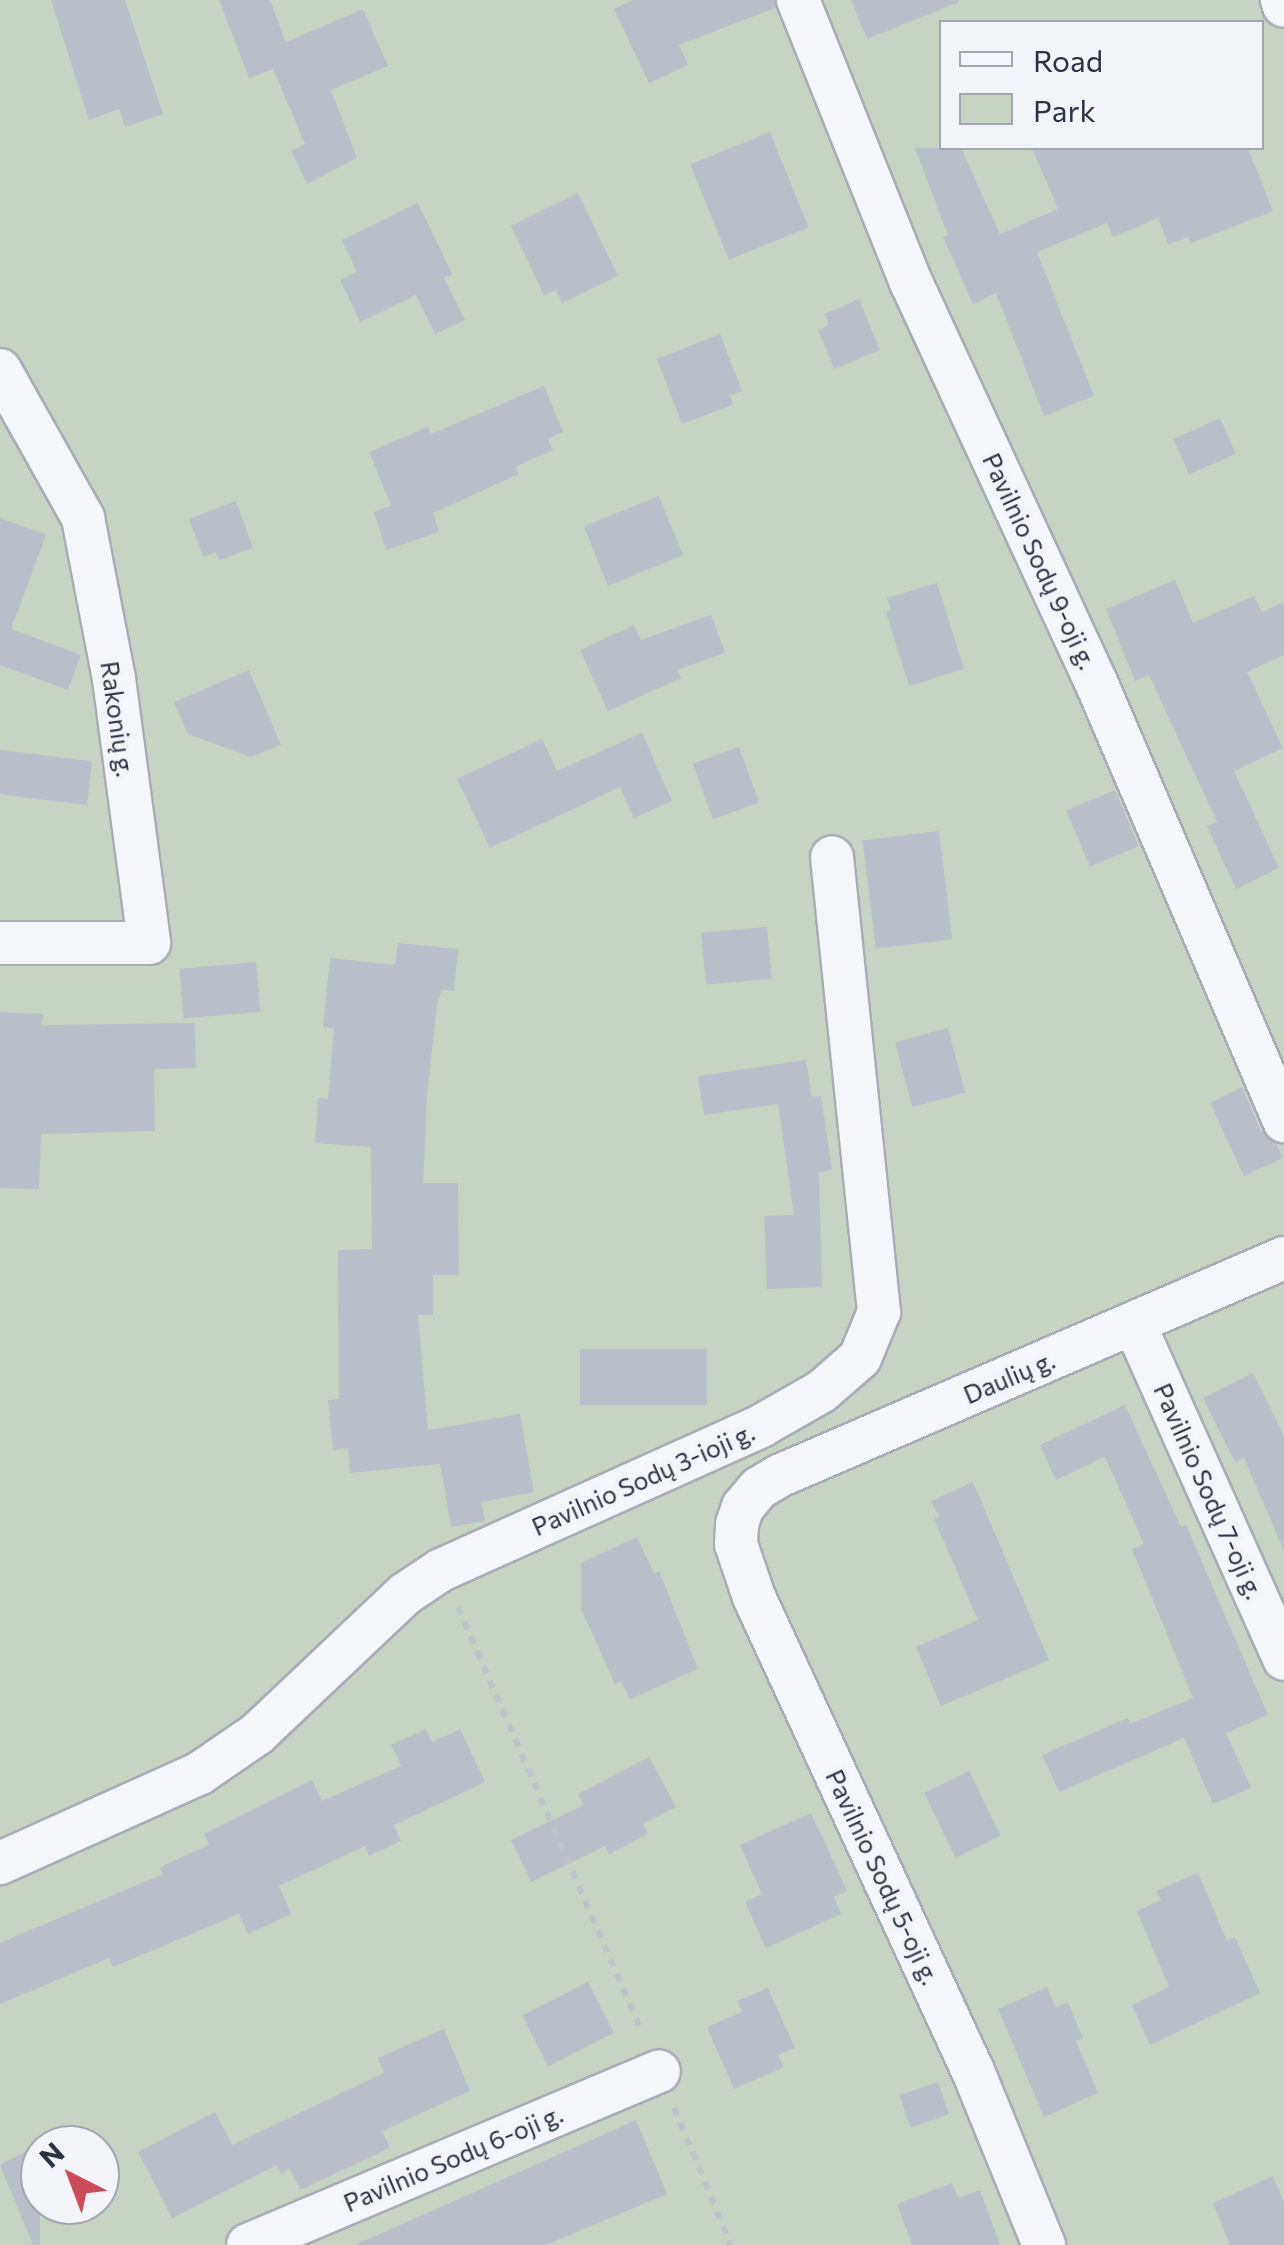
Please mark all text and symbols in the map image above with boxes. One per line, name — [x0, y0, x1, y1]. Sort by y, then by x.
legend — [939, 20, 1264, 150]
text: Road — [1033, 41, 1103, 78]
text: Park — [1033, 91, 1096, 128]
street label: Pavilnio Sodų 9-oji g. — [977, 448, 1103, 674]
street label: Rakonių g. — [95, 659, 141, 779]
street label: Daulių g. — [959, 1344, 1059, 1410]
street label: Pavilnio Sodų 7-oji g. — [1148, 1378, 1270, 1604]
street label: Pavilnio Sodų 3-ioji g. — [527, 1416, 759, 1542]
street label: Pavilnio Sodų 5-oji g. — [820, 1765, 946, 1989]
street label: Pavilnio Sodų 6-oji g. — [339, 2098, 567, 2218]
north arrow — [20, 2125, 120, 2225]
text: N — [32, 2135, 70, 2174]

